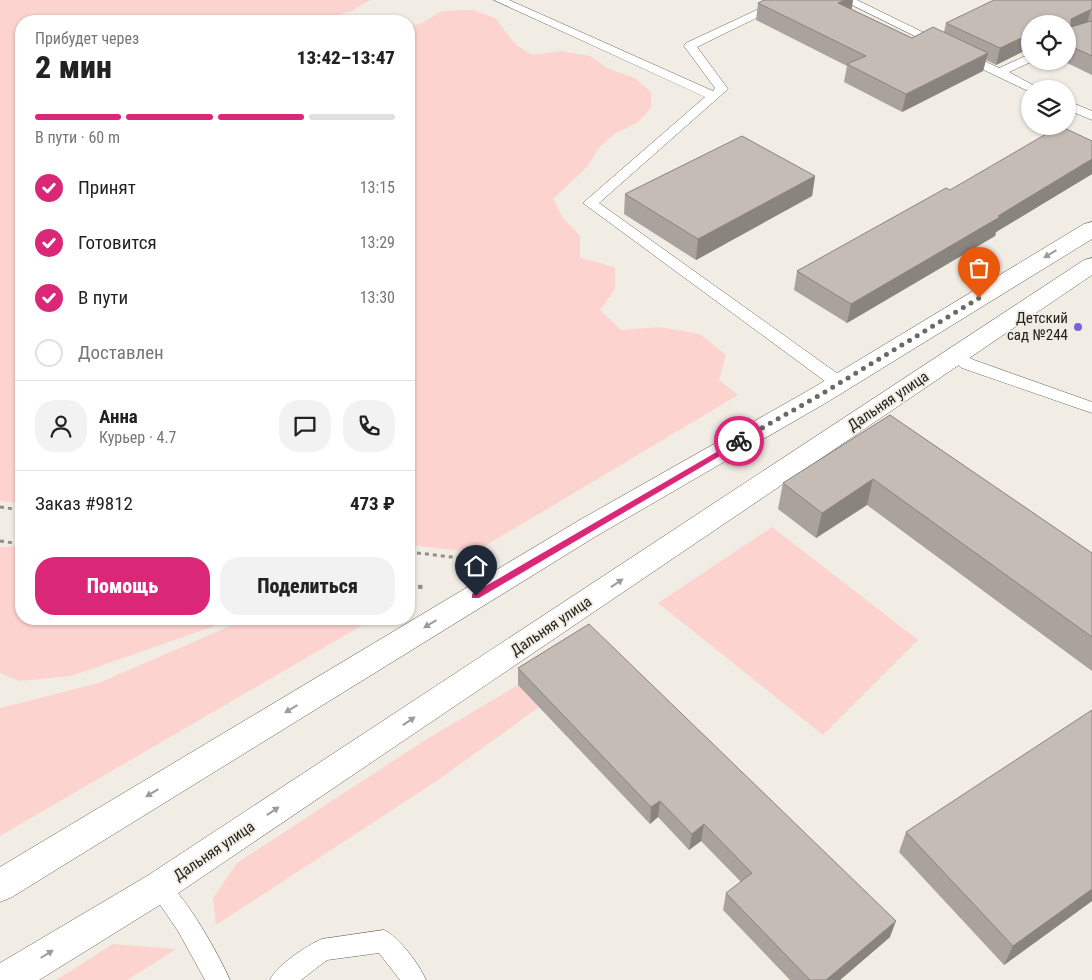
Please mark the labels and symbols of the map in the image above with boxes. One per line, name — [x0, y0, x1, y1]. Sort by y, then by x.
pin — [958, 247, 1000, 298]
one-way arrow — [1044, 250, 1057, 259]
place label: Детский сад №244 — [1007, 309, 1068, 344]
marker: Детский сад №244 — [1072, 321, 1084, 333]
street label: Дальняя улица — [844, 367, 932, 435]
courier — [714, 416, 764, 466]
pin — [455, 545, 497, 596]
one-way arrow — [610, 578, 623, 588]
street label: Дальняя улица — [507, 592, 595, 660]
one-way arrow — [423, 619, 436, 628]
one-way arrow — [284, 704, 297, 713]
one-way arrow — [402, 717, 415, 726]
one-way arrow — [146, 789, 159, 798]
one-way arrow — [266, 807, 280, 816]
street label: Дальняя улица — [170, 817, 258, 885]
one-way arrow — [40, 949, 54, 959]

